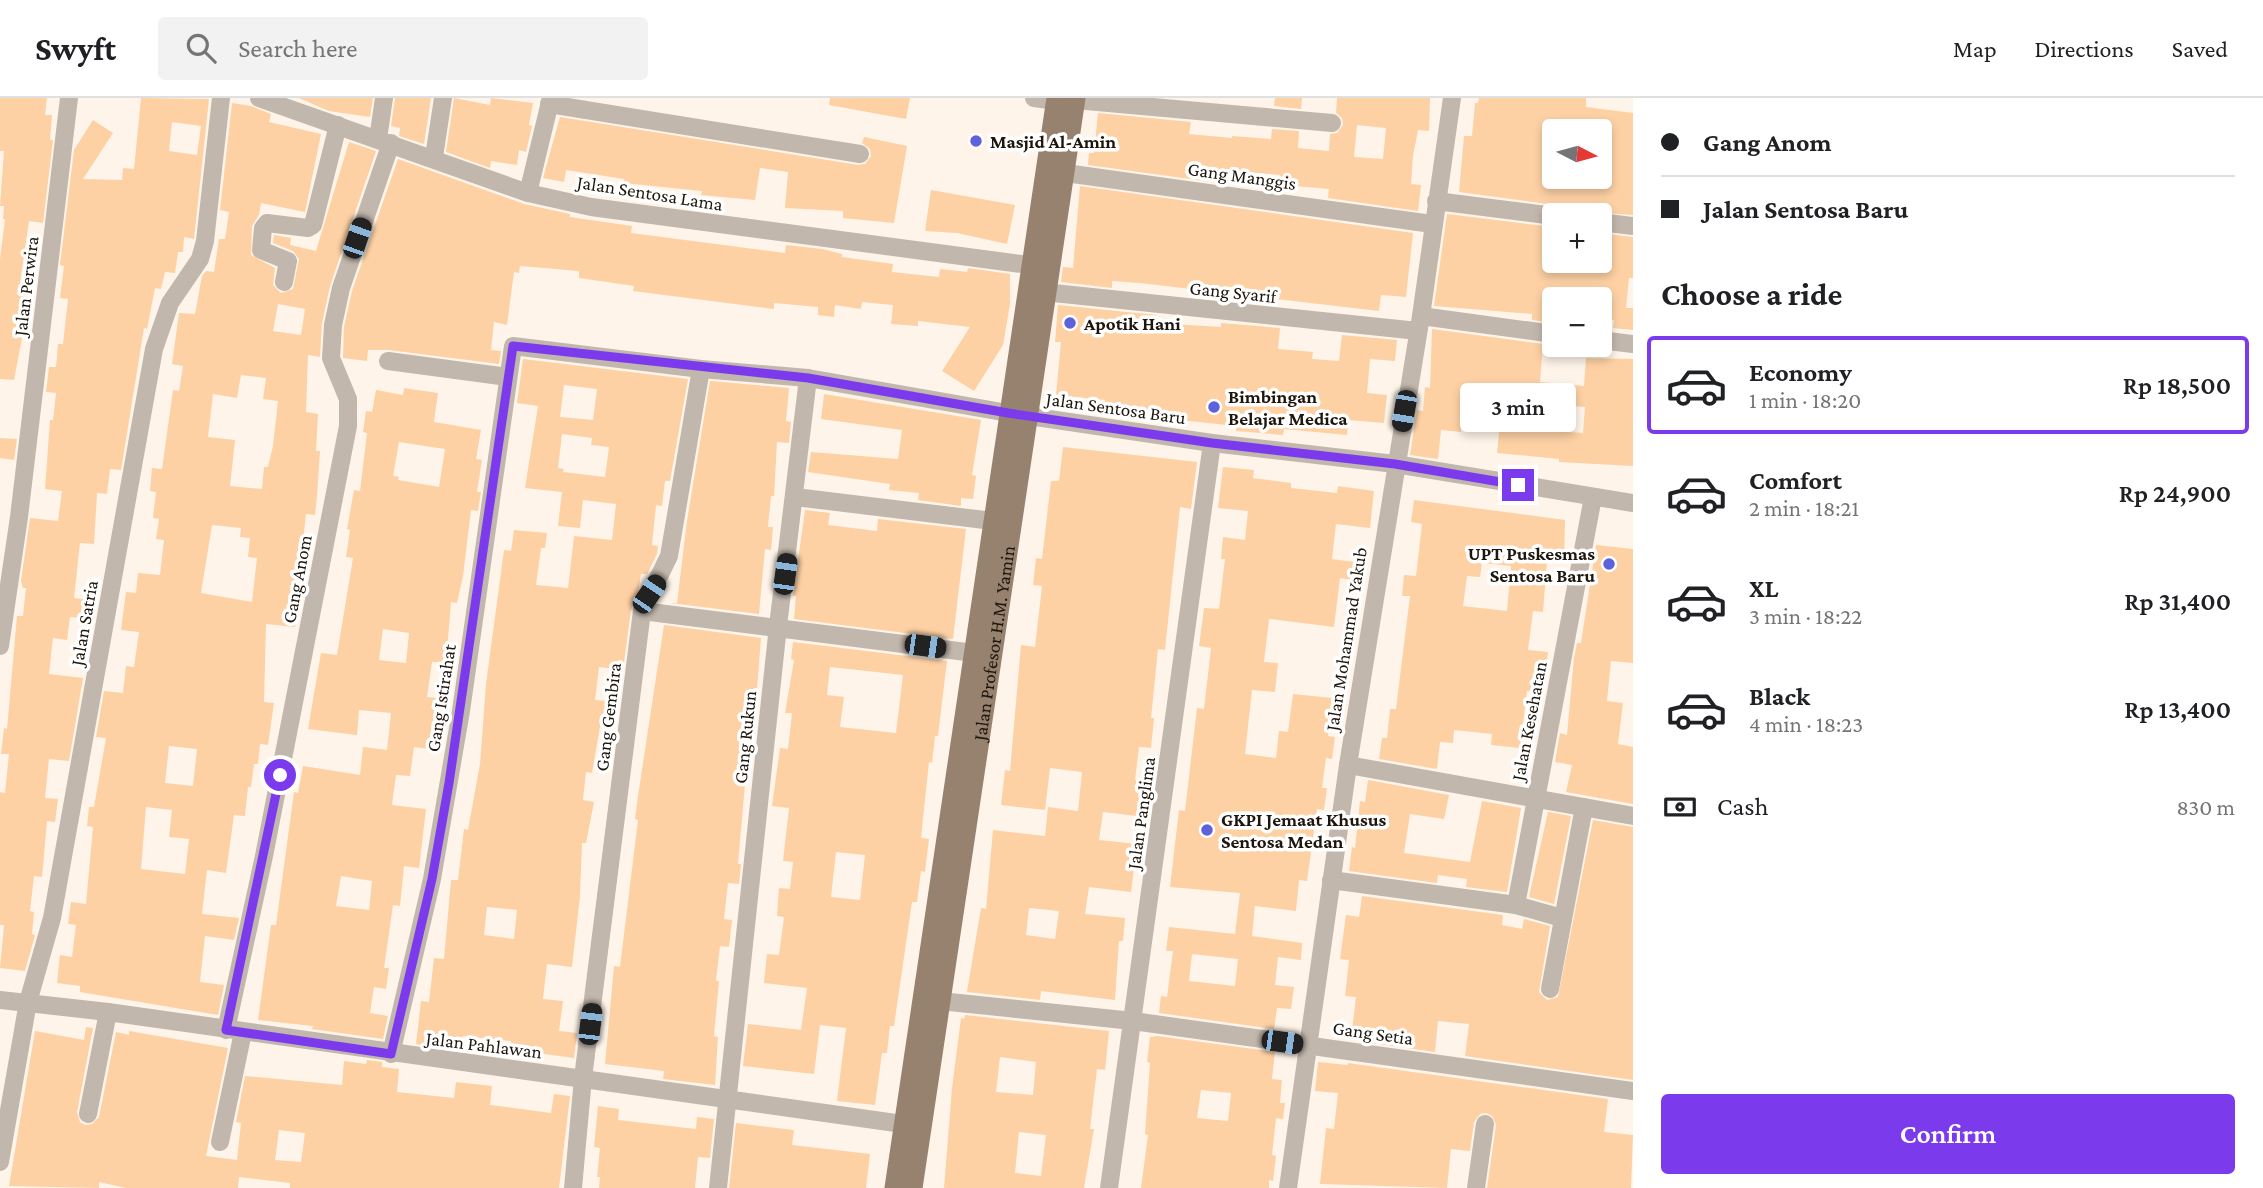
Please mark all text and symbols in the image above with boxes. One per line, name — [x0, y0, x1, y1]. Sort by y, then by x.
search box — [158, 17, 648, 80]
icon: search — [182, 29, 220, 67]
text: Swyft — [35, 30, 116, 67]
text: Search here — [238, 34, 357, 63]
text: Map — [1953, 35, 1997, 62]
text: Directions — [2035, 35, 2134, 62]
text: Saved — [2172, 35, 2228, 62]
north arrow — [1542, 119, 1612, 189]
map controls — [1542, 119, 1612, 357]
text: Gang Anom — [1703, 128, 1831, 157]
place label: Masjid Al-Amin — [990, 131, 1116, 153]
marker: Masjid Al-Amin — [968, 133, 984, 149]
street label: Gang Manggis — [1186, 158, 1298, 194]
street label: Jalan Sentosa Lama — [574, 171, 725, 215]
text: Jalan Sentosa Baru — [1703, 195, 1908, 224]
button: + — [1542, 203, 1612, 273]
car — [341, 215, 374, 261]
street label: Jalan Perwira — [9, 235, 43, 339]
text: Choose a ride — [1661, 276, 1842, 312]
street label: Gang Syarif — [1189, 277, 1279, 307]
button: − — [1542, 287, 1612, 357]
place label: Apotik Hani — [1083, 313, 1181, 334]
marker: Apotik Hani — [1062, 315, 1078, 331]
icon: car — [1665, 354, 1728, 417]
text: Economy — [1749, 358, 1852, 387]
text: Rp 18,500 — [2123, 371, 2231, 400]
callout: 3 min — [1460, 384, 1576, 432]
place label: Bimbingan Belajar Medica — [1228, 386, 1348, 430]
text: 1 min · 18:20 — [1749, 387, 1861, 413]
street label: Jalan Sentosa Baru — [1043, 388, 1187, 428]
car — [1391, 388, 1418, 434]
text: 3 min — [1491, 394, 1545, 420]
marker: Bimbingan Belajar Medica — [1206, 399, 1222, 415]
icon: car — [1665, 462, 1728, 525]
text: Comfort — [1749, 466, 1842, 495]
route end — [1502, 469, 1534, 501]
text: Rp 24,900 — [2119, 479, 2231, 508]
text: 2 min · 18:21 — [1749, 495, 1859, 521]
street label: Gang Anom — [278, 533, 316, 625]
place label: UPT Puskesmas Sentosa Baru — [1468, 543, 1595, 586]
street label: Jalan Profesor H.M. Yamin — [968, 544, 1018, 744]
street label: Jalan Mohammad Yakub — [1321, 545, 1371, 734]
car — [772, 552, 799, 596]
marker: UPT Puskesmas Sentosa Baru — [1601, 556, 1617, 572]
icon: car — [1665, 570, 1728, 633]
car — [629, 571, 670, 617]
text: XL — [1749, 574, 1778, 603]
street label: Jalan Satria — [66, 578, 102, 669]
text: Rp 31,400 — [2124, 587, 2231, 616]
text: 3 min · 18:22 — [1749, 603, 1862, 629]
car — [903, 633, 948, 659]
street label: Gang Istirahat — [422, 642, 460, 753]
street label: Jalan Kesehatan — [1507, 660, 1551, 784]
street label: Gang Gembira — [591, 661, 625, 773]
icon: car — [1665, 678, 1728, 741]
text: Black — [1749, 682, 1810, 711]
street label: Gang Rukun — [730, 689, 760, 785]
text: Rp 13,400 — [2124, 695, 2231, 724]
text: 4 min · 18:23 — [1749, 711, 1863, 737]
street label: Jalan Panglima — [1122, 755, 1159, 873]
route start — [264, 759, 296, 791]
icon: cash — [1661, 788, 1699, 826]
text: Cash — [1717, 792, 1768, 821]
text: 830 m — [2176, 794, 2235, 820]
place label: GKPI Jemaat Khusus Sentosa Medan — [1221, 809, 1386, 852]
marker: GKPI Jemaat Khusus Sentosa Medan — [1199, 822, 1215, 838]
car — [578, 1002, 603, 1046]
street label: Gang Setia — [1331, 1017, 1415, 1049]
street label: Jalan Pahlawan — [423, 1027, 543, 1063]
car — [1260, 1029, 1305, 1055]
button: Confirm — [1661, 1094, 2235, 1174]

